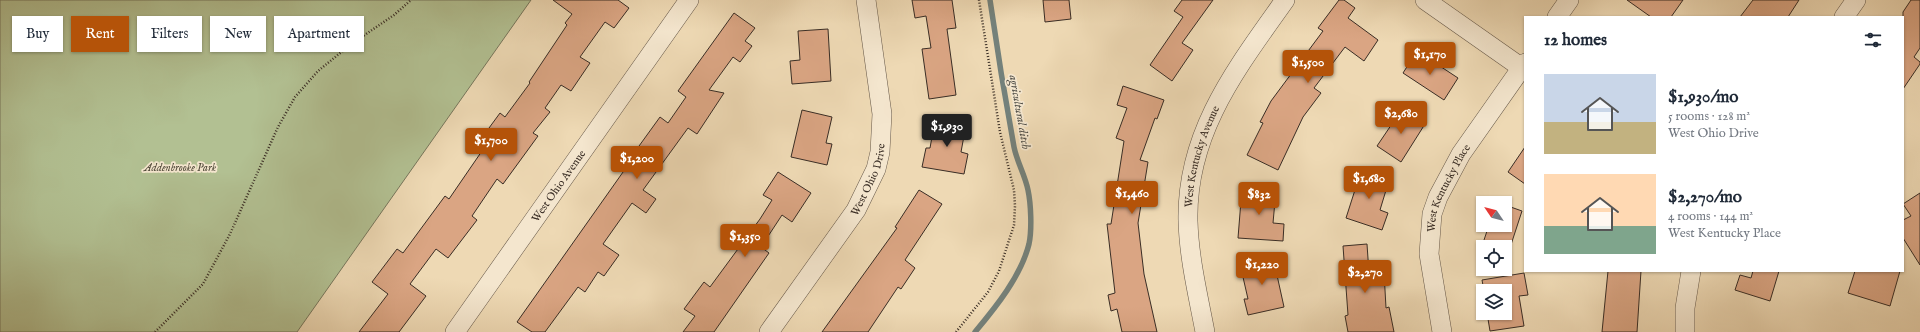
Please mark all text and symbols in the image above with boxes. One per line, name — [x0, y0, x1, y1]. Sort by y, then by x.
chip: Buy — [12, 16, 63, 52]
chip: Rent — [71, 16, 129, 52]
chip: Filters — [137, 16, 202, 52]
chip: New — [210, 16, 266, 52]
chip: Apartment — [274, 16, 364, 52]
icon: filters — [1862, 29, 1884, 51]
text: 12 homes — [1544, 30, 1607, 51]
pin: $1,170 — [1397, 42, 1463, 76]
text: $1,170 — [1414, 46, 1446, 63]
pin: $1,500 — [1275, 50, 1341, 84]
text: $1,500 — [1292, 54, 1324, 71]
water label: agricultural ditch — [1004, 73, 1033, 150]
text: $1,930/mo — [1668, 87, 1738, 108]
icon: home — [1576, 90, 1624, 138]
pin: $2,680 — [1368, 101, 1434, 135]
street label: West Kentucky Avenue — [1182, 104, 1223, 208]
text: $2,680 — [1384, 105, 1418, 122]
text: 5 rooms · 128 m² — [1668, 108, 1750, 125]
pin: $1,930 — [914, 114, 980, 148]
text: $1,930 — [931, 118, 963, 135]
text: West Ohio Drive — [1668, 125, 1759, 142]
pin: $1,700 — [458, 128, 524, 162]
text: $1,700 — [474, 132, 508, 149]
street label: West Kentucky Place — [1425, 142, 1474, 233]
street label: West Ohio Drive — [848, 143, 888, 219]
pin: $1,200 — [604, 146, 670, 180]
street label: West Ohio Avenue — [529, 148, 589, 225]
text: $1,200 — [620, 150, 654, 167]
park label: Addenbrooke Park — [143, 161, 217, 175]
pin: $1,680 — [1336, 166, 1402, 200]
text: $1,680 — [1353, 170, 1385, 187]
pin: $1,460 — [1099, 181, 1165, 215]
pin: $832 — [1235, 182, 1283, 216]
text: $1,460 — [1115, 185, 1149, 202]
text: $832 — [1247, 186, 1271, 203]
text: $2,270/mo — [1668, 187, 1742, 208]
icon: home — [1576, 190, 1624, 238]
north arrow — [1476, 196, 1512, 232]
map controls — [1476, 196, 1512, 320]
text: 4 rooms · 144 m² — [1668, 208, 1753, 225]
pin: $1,350 — [712, 224, 778, 258]
text: West Kentucky Place — [1668, 225, 1781, 242]
text: $1,350 — [729, 228, 761, 245]
button: locate — [1476, 240, 1512, 276]
pin: $1,220 — [1229, 252, 1295, 286]
text: $1,220 — [1245, 256, 1279, 273]
pin: $2,270 — [1332, 260, 1398, 294]
text: $2,270 — [1347, 264, 1383, 281]
button: layers — [1476, 284, 1512, 320]

